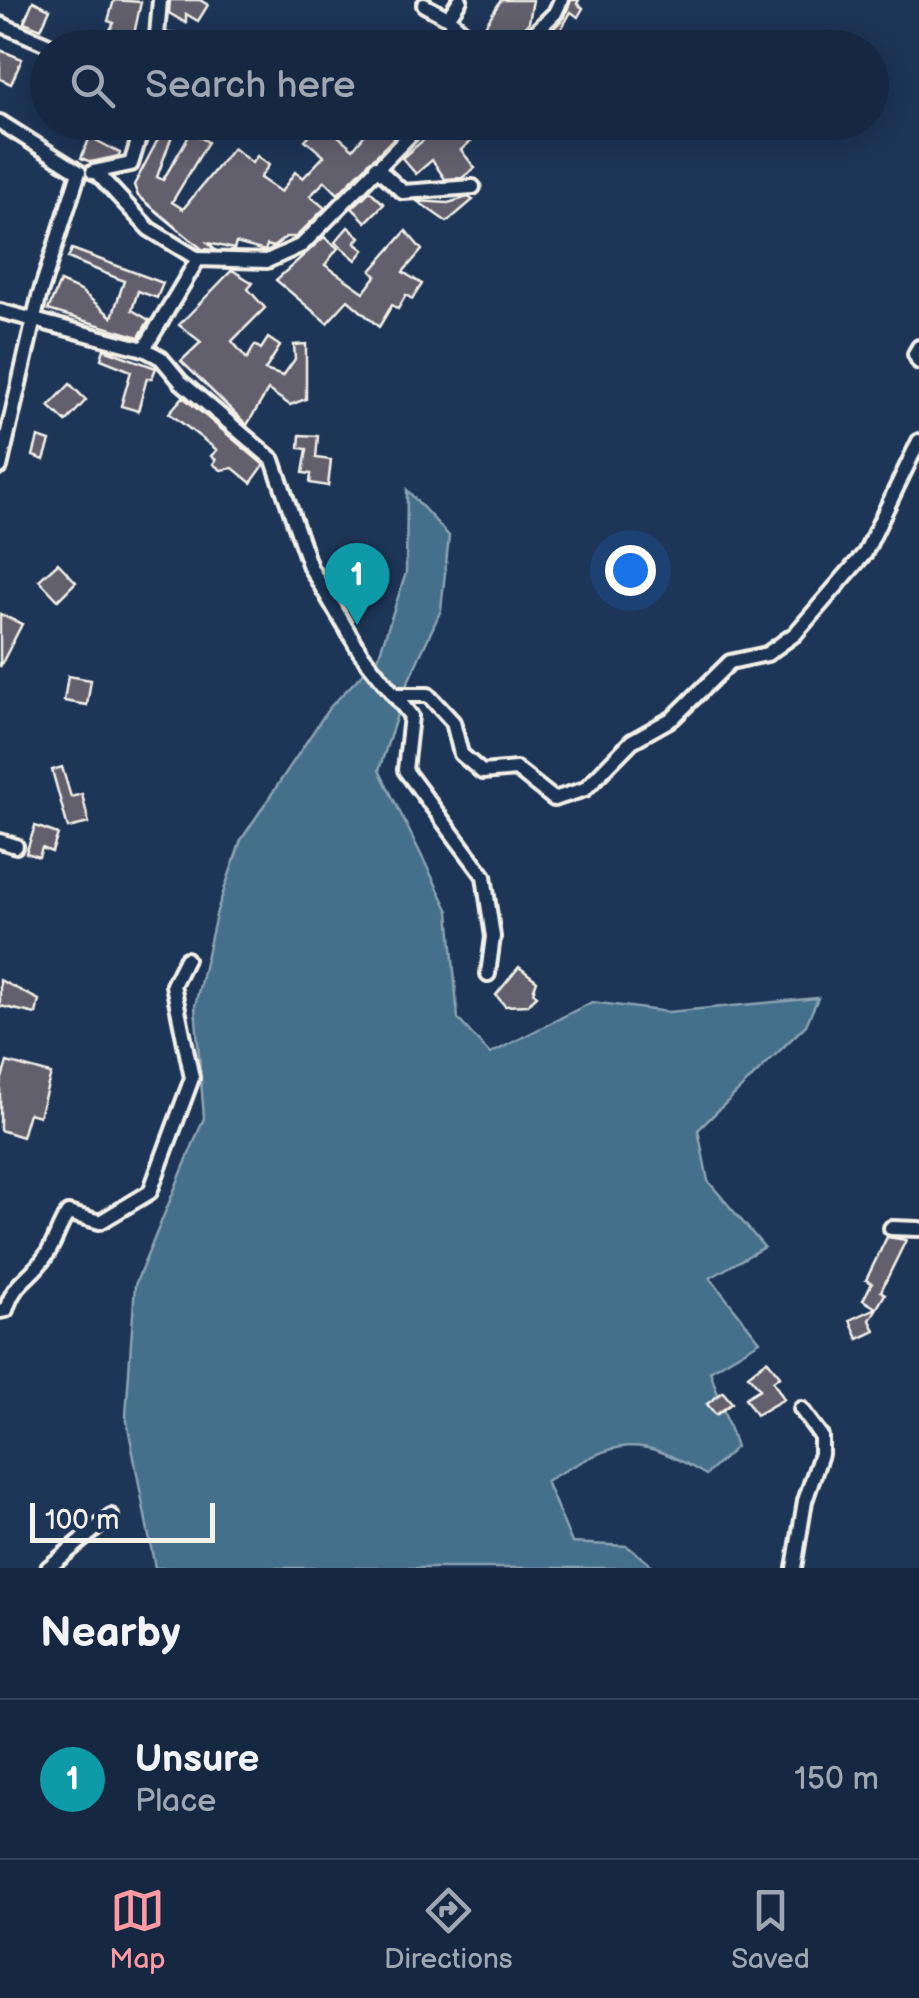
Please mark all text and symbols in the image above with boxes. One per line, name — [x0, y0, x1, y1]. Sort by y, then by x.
search box — [30, 30, 889, 140]
icon: search — [65, 58, 120, 113]
text: Search here — [145, 63, 356, 108]
pin: 1 — [324, 542, 390, 625]
your location — [605, 545, 656, 596]
scale bar — [30, 1498, 215, 1542]
text: 100 m — [45, 1504, 119, 1537]
text: Nearby — [40, 1608, 180, 1659]
text: Unsure — [135, 1737, 259, 1782]
text: 1 — [66, 1760, 79, 1799]
text: 150 m — [794, 1760, 879, 1799]
text: Place — [135, 1782, 216, 1821]
tab: Map — [109, 1883, 166, 1976]
tab: Directions — [384, 1883, 513, 1976]
tab: Saved — [731, 1883, 810, 1976]

